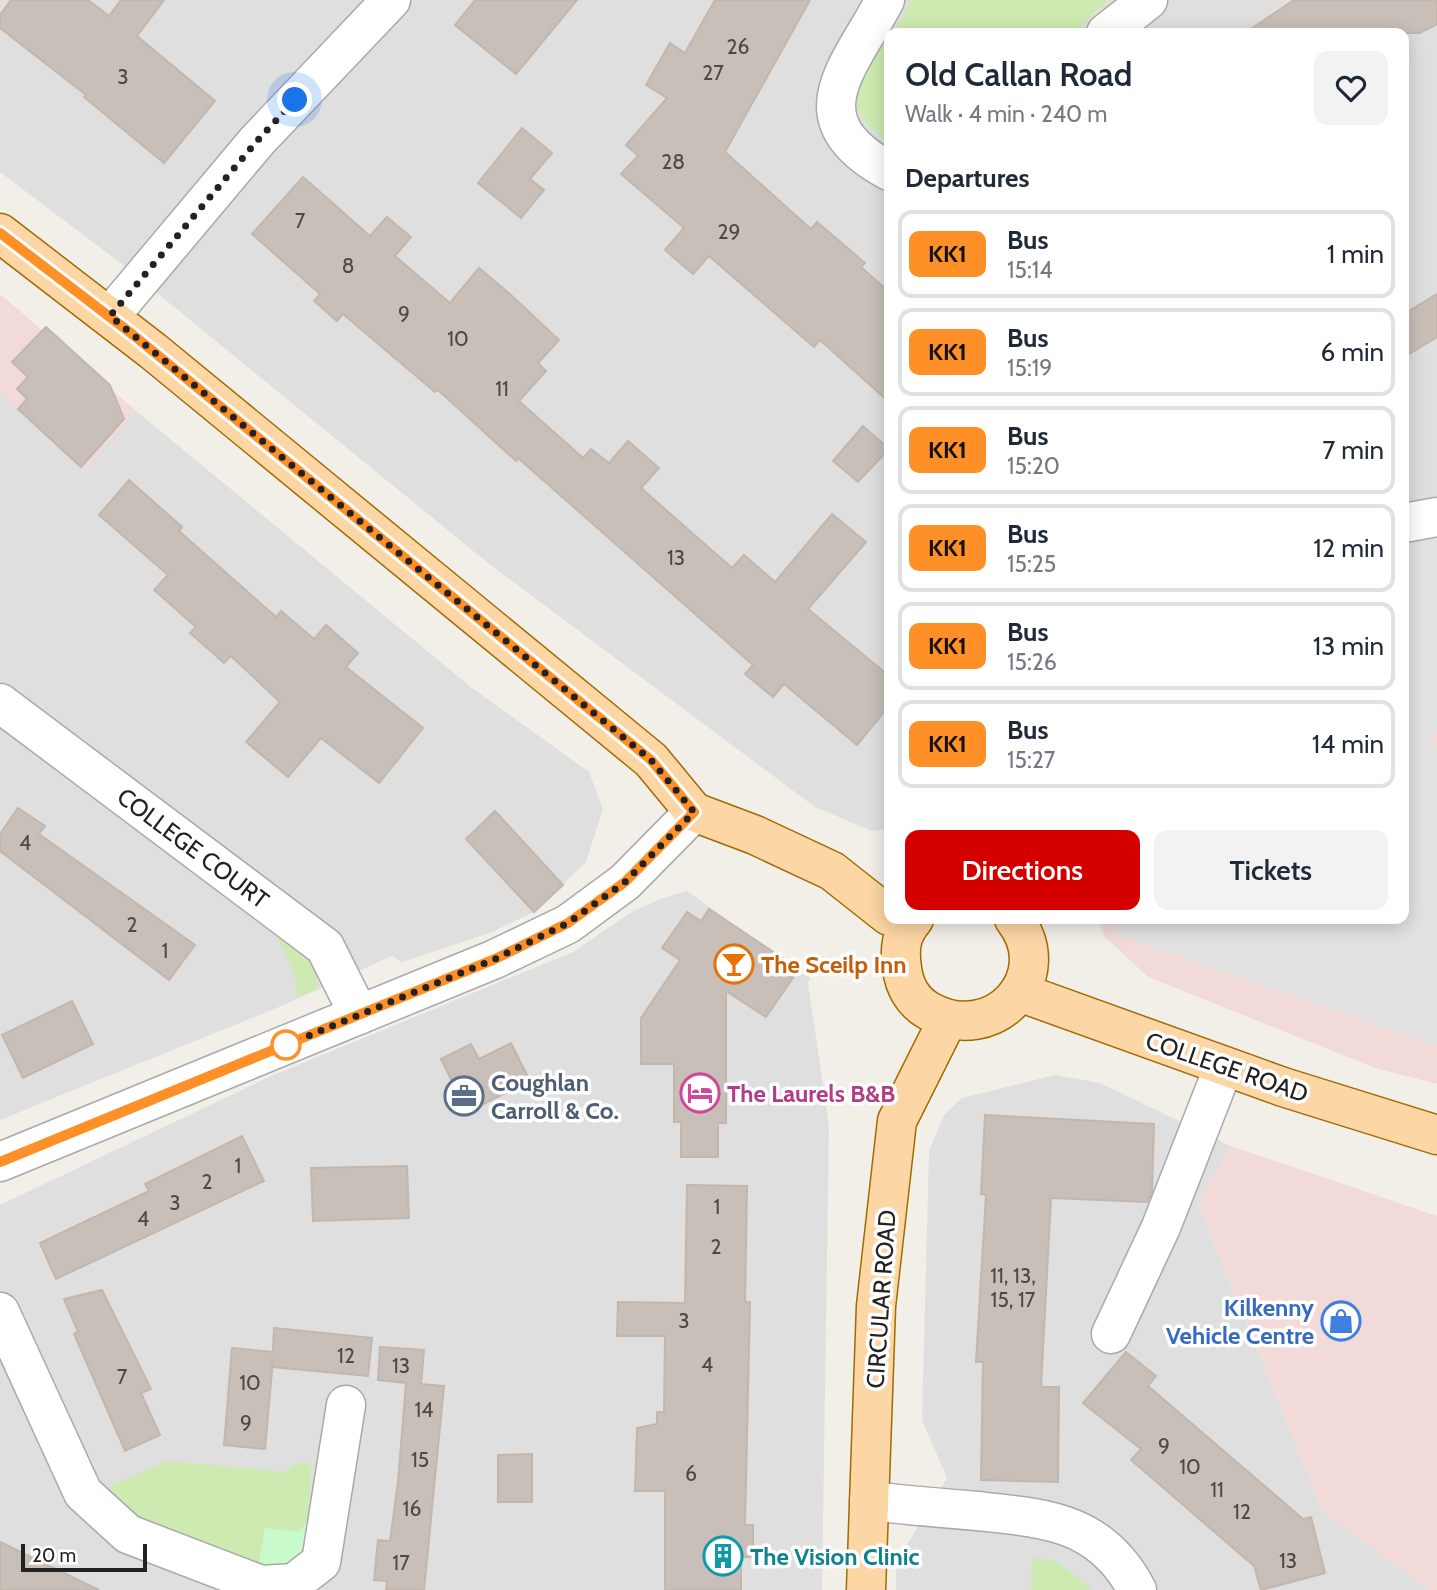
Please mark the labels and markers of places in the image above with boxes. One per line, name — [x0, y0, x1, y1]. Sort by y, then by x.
bar icon: The Sceilp Inn — [713, 943, 755, 985]
place label: The Sceilp Inn — [761, 950, 907, 979]
unlabelled marker — [271, 1030, 301, 1060]
place label: Coughlan Carroll & Co. — [491, 1068, 619, 1125]
hotel icon: The Laurels B&B — [679, 1072, 721, 1114]
office icon: Coughlan Carroll & Co. — [443, 1075, 485, 1117]
place label: The Laurels B&B — [727, 1079, 895, 1108]
place label: Kilkenny Vehicle Centre — [1166, 1293, 1314, 1350]
shop icon: Kilkenny Vehicle Centre — [1320, 1300, 1362, 1342]
building icon: The Vision Clinic — [702, 1535, 744, 1577]
place label: The Vision Clinic — [750, 1542, 920, 1571]

